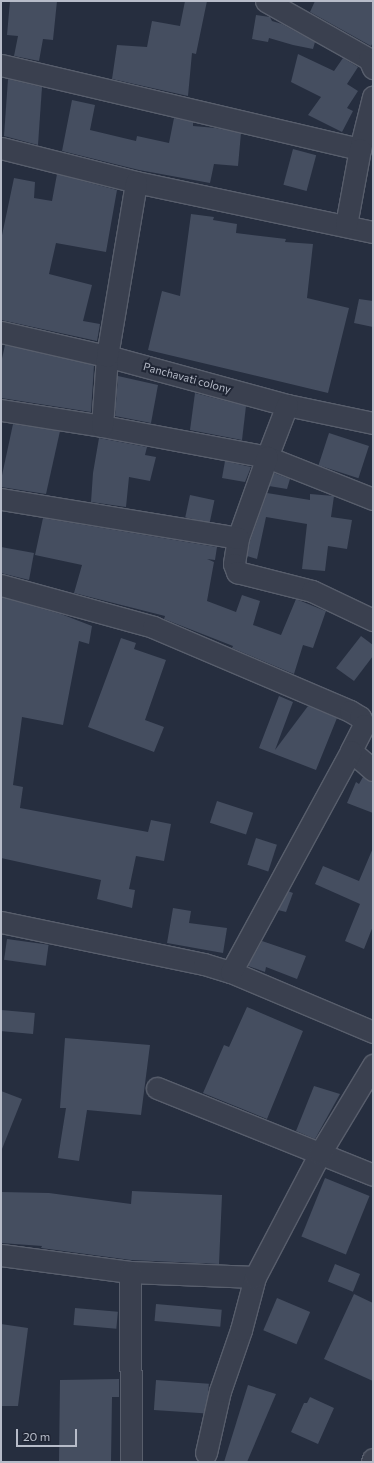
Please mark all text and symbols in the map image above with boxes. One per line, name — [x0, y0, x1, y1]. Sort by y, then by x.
street label: Panchavati colony — [142, 360, 232, 396]
scale bar — [18, 1421, 79, 1447]
text: 20 m — [23, 1429, 50, 1443]

